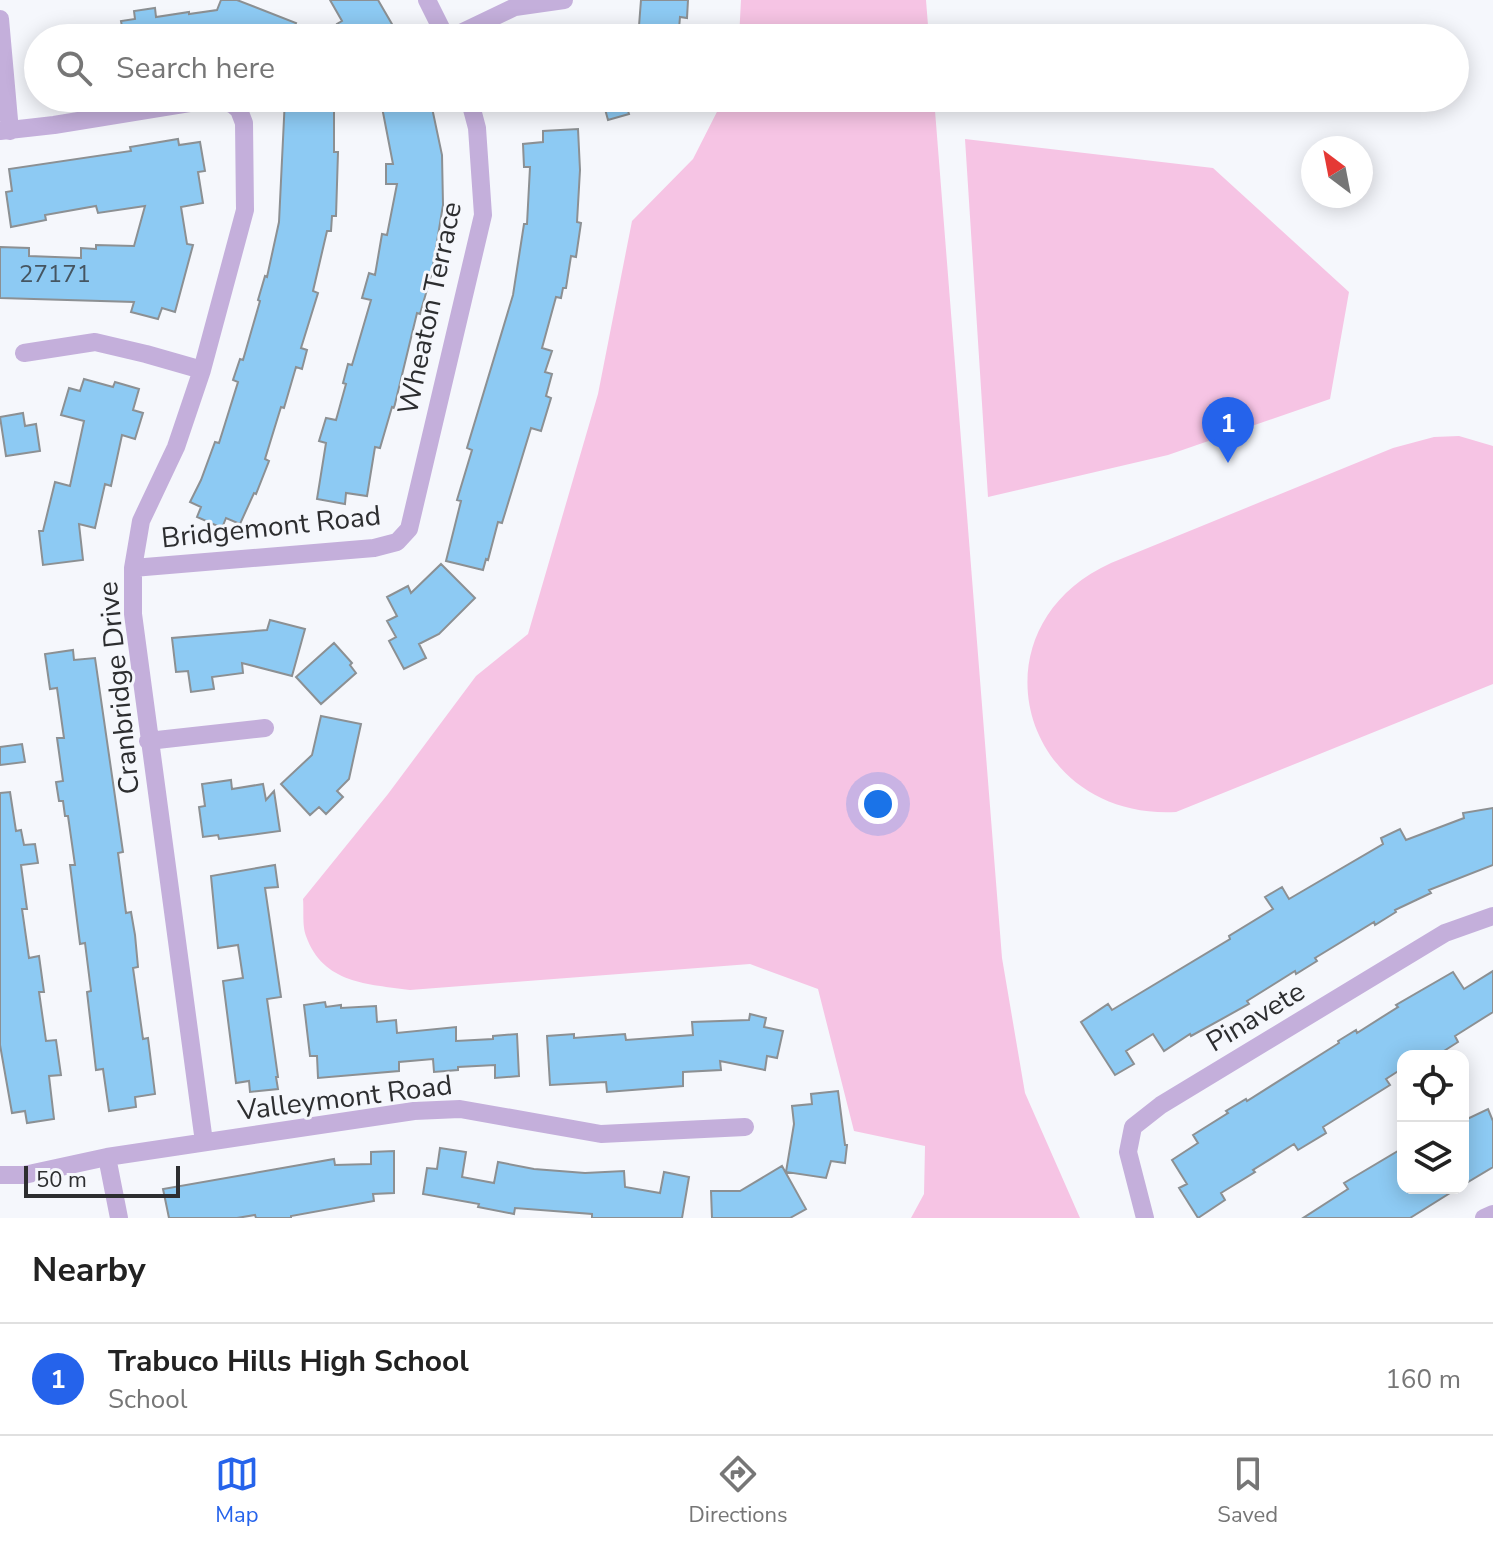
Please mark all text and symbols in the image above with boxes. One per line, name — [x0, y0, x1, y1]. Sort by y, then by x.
search box — [24, 24, 1469, 112]
icon: search — [52, 46, 96, 90]
text: Search here — [116, 48, 275, 89]
north arrow — [1301, 136, 1373, 208]
street label: Wheaton Terrace — [389, 198, 471, 418]
house number: 27171 — [19, 258, 91, 290]
pin: 1 — [1202, 397, 1254, 463]
street label: Bridgemont Road — [159, 497, 383, 557]
street label: Cranbridge Drive — [89, 580, 149, 796]
your location — [858, 784, 898, 824]
street label: Pinavete — [1199, 973, 1312, 1061]
map controls — [1397, 1050, 1469, 1194]
button: locate — [1397, 1050, 1469, 1122]
street label: Valleymont Road — [235, 1066, 454, 1130]
button: layers — [1397, 1122, 1469, 1194]
scale bar — [24, 1162, 180, 1198]
text: 50 m — [36, 1165, 87, 1195]
text: Nearby — [32, 1247, 146, 1293]
text: Trabuco Hills High School — [108, 1341, 469, 1382]
text: 1 — [50, 1362, 66, 1397]
text: 160 m — [1385, 1362, 1461, 1397]
text: School — [108, 1382, 187, 1417]
tab: Map — [215, 1452, 259, 1530]
tab: Directions — [689, 1452, 788, 1530]
tab: Saved — [1217, 1452, 1278, 1530]

